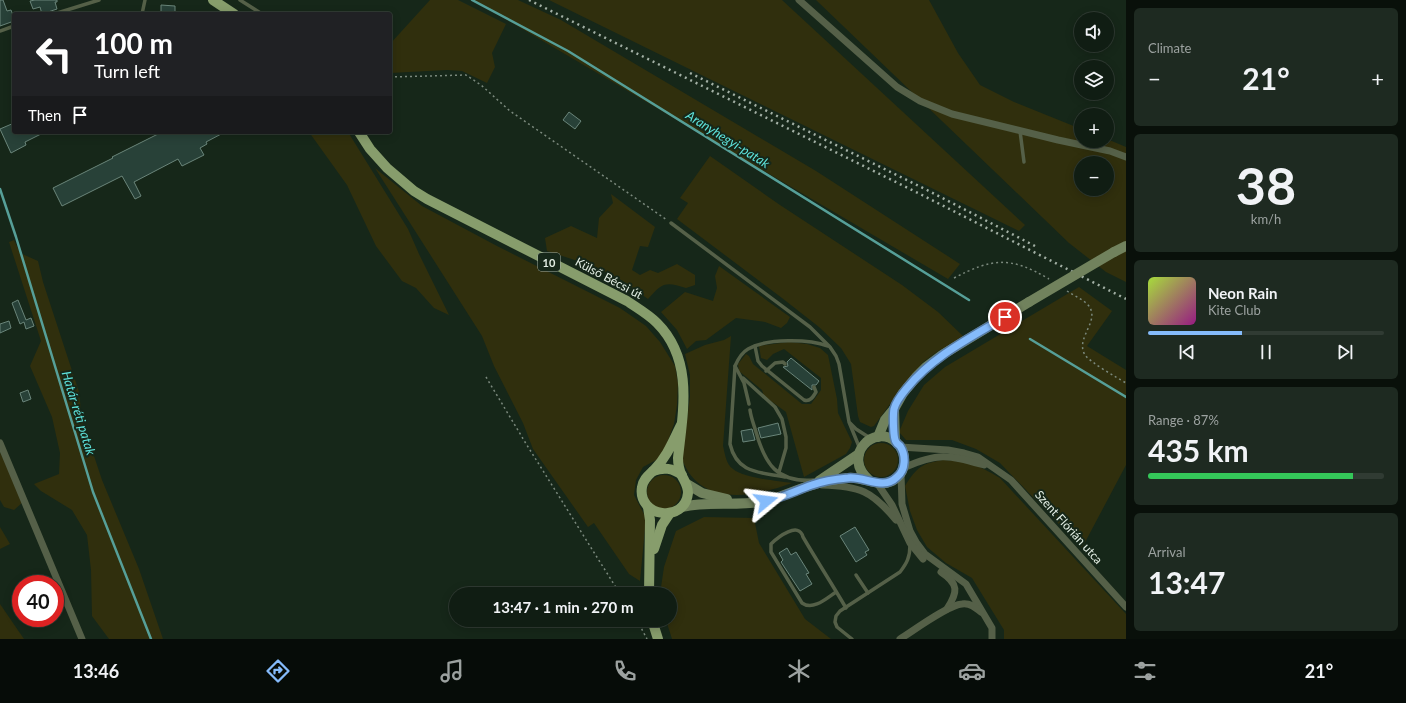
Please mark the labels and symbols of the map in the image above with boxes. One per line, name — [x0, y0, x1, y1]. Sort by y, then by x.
water label: Aranyhegyi-patak — [682, 106, 774, 172]
road number: 10 — [538, 253, 560, 271]
street label: Külső Bécsi út — [573, 254, 646, 302]
pin — [988, 300, 1022, 334]
water label: Határ-réti patak — [59, 369, 100, 458]
position arrow — [745, 480, 787, 522]
street label: Szent Flórián utca — [1032, 487, 1106, 567]
speed limit sign: 40 — [12, 575, 64, 627]

